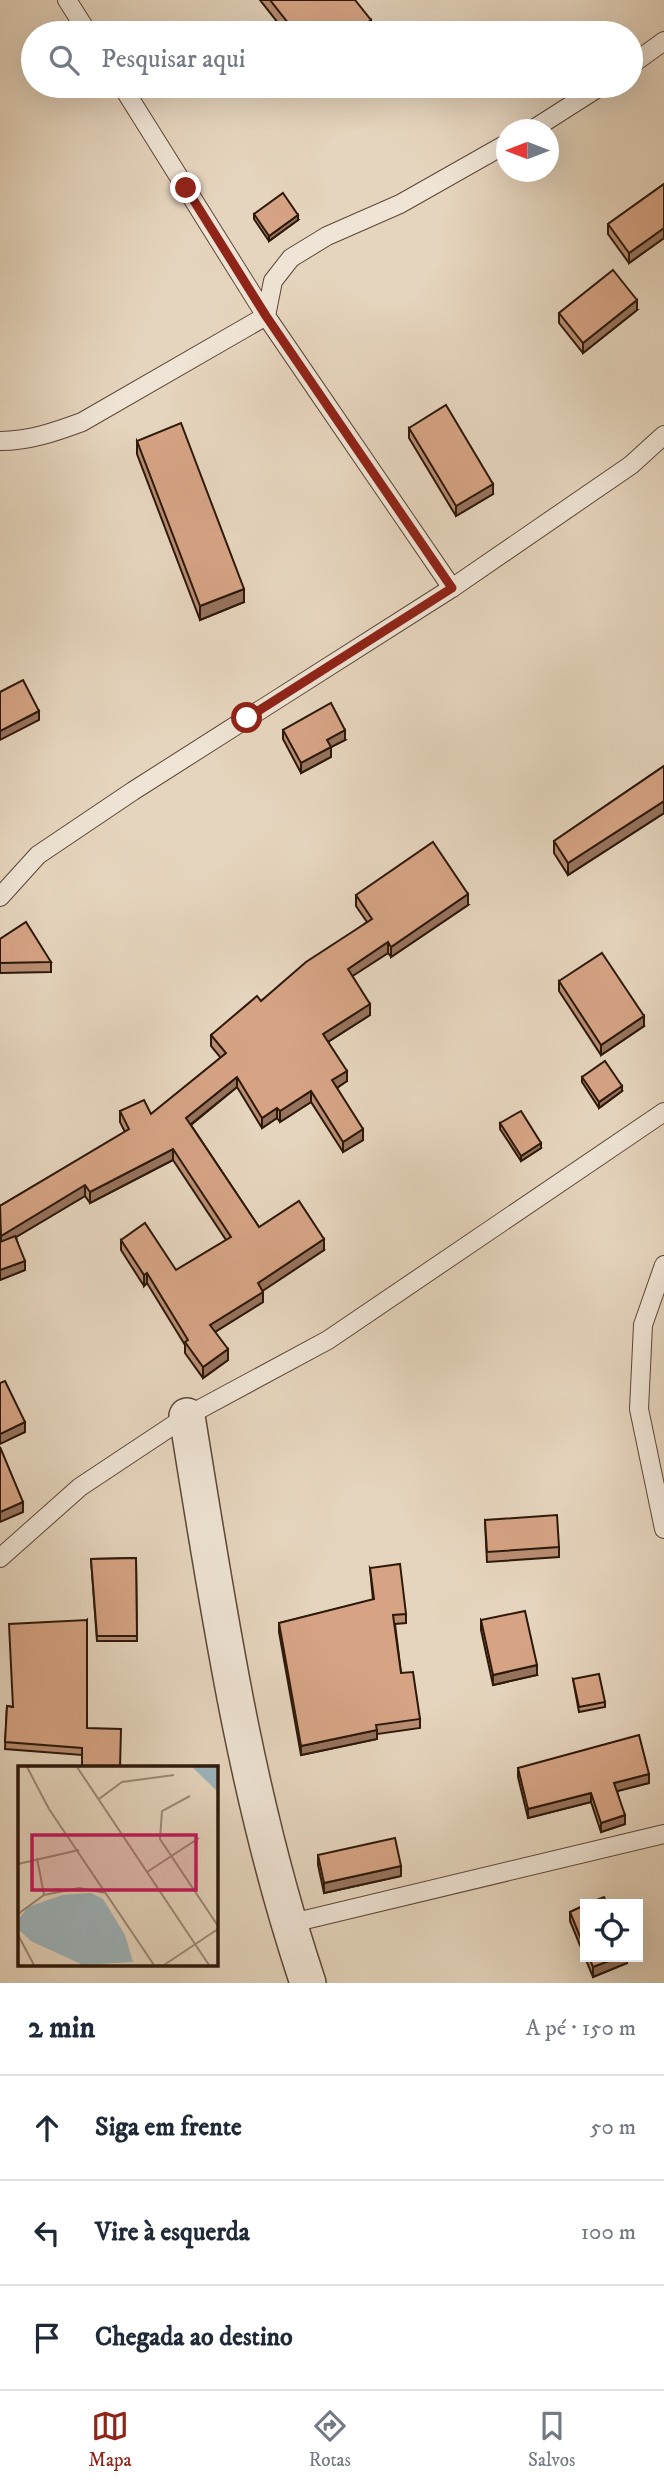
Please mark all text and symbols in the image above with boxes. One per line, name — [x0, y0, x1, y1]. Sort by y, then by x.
search box — [21, 21, 643, 98]
icon: search — [45, 41, 83, 79]
text: Pesquisar aqui — [101, 43, 245, 76]
north arrow — [496, 119, 559, 182]
route end — [170, 172, 201, 203]
route start — [231, 702, 262, 733]
inset map — [18, 1766, 217, 1966]
map controls — [580, 1899, 643, 1962]
button: locate — [580, 1899, 643, 1962]
text: 2 min — [28, 2010, 95, 2047]
text: A pé · 150 m — [526, 2014, 636, 2043]
icon: ahead — [28, 2109, 66, 2147]
text: Siga em frente — [95, 2111, 242, 2144]
text: 50 m — [590, 2113, 636, 2142]
icon: left — [28, 2214, 66, 2252]
text: Vire à esquerda — [95, 2216, 250, 2249]
text: 100 m — [581, 2218, 636, 2247]
icon: arrive — [28, 2319, 66, 2357]
text: Chegada ao destino — [95, 2321, 293, 2354]
tab: Mapa — [89, 2407, 132, 2472]
tab: Rotas — [309, 2407, 351, 2472]
tab: Salvos — [528, 2407, 575, 2472]

